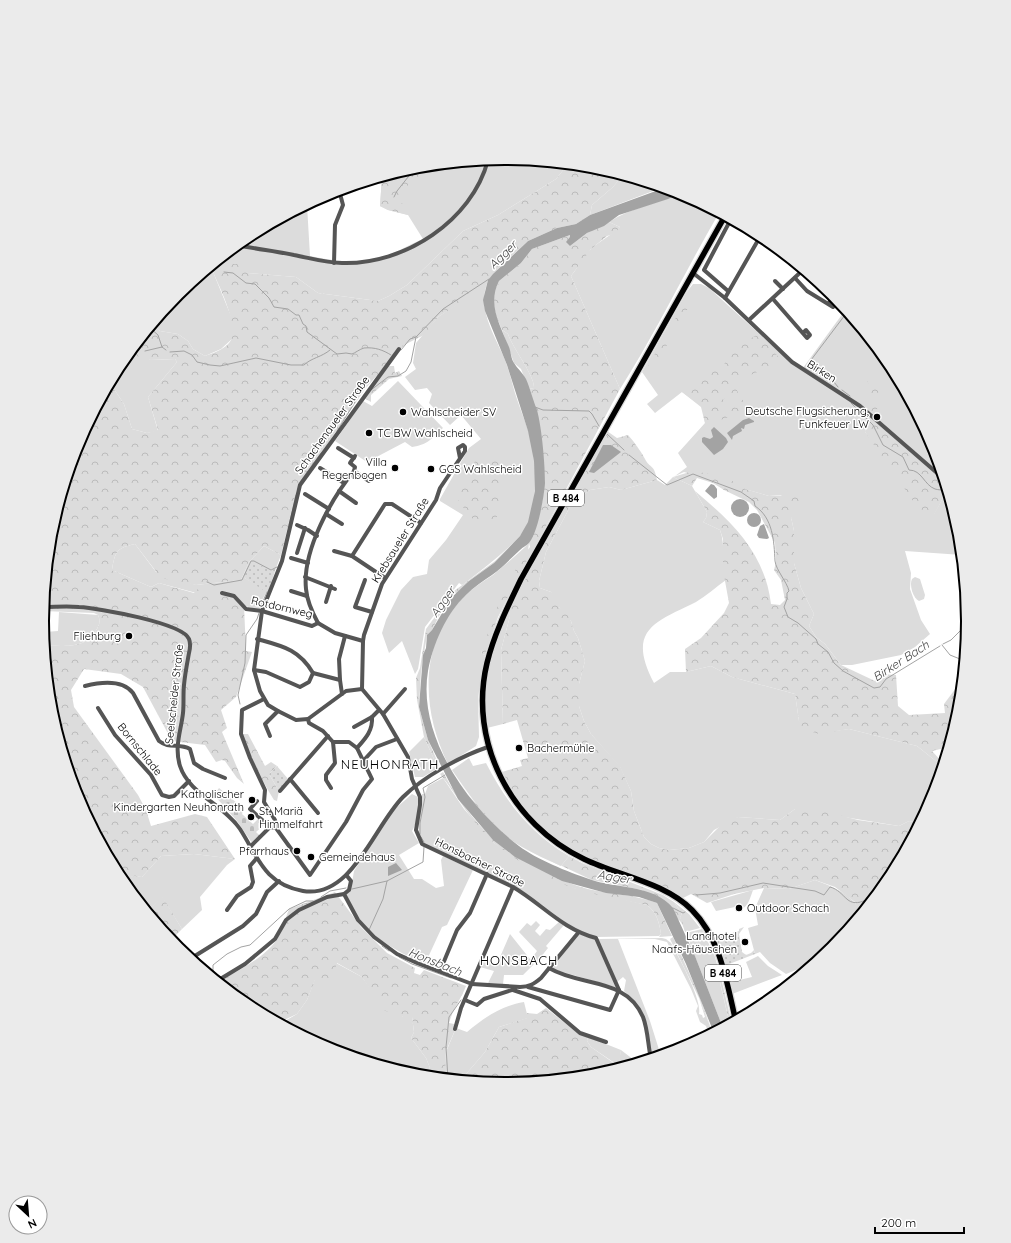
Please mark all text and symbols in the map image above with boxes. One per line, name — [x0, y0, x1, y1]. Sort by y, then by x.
water label: Agger — [485, 236, 521, 272]
street label: Birken — [805, 357, 839, 385]
street label: Schachenaueler Straße — [292, 373, 372, 477]
place label: Deutsche Flugsicherung, Funkfeuer LW — [745, 404, 869, 431]
place label: Wahlscheider SV — [411, 405, 496, 419]
marker: Wahlscheider SV — [398, 407, 408, 417]
marker: Deutsche Flugsicherung, Funkfeuer LW — [872, 412, 882, 422]
place label: TC BW Wahlscheid — [377, 426, 473, 440]
marker: TC BW Wahlscheid — [364, 428, 374, 438]
place label: Villa Regenbogen — [322, 455, 387, 482]
place label: GGS Wahlscheid — [439, 462, 522, 476]
marker: Villa Regenbogen — [390, 463, 400, 473]
marker: GGS Wahlscheid — [426, 464, 436, 474]
road number: B 484 — [548, 490, 584, 506]
street label: Krebsaueler Straße — [368, 495, 432, 585]
water label: Agger — [427, 582, 459, 620]
street label: Rotdornweg — [250, 593, 314, 621]
place label: Fliehburg — [74, 629, 121, 643]
marker: Fliehburg — [124, 631, 134, 641]
water label: Birker Bach — [870, 637, 932, 684]
street label: Seelscheider Straße — [162, 643, 186, 745]
street label: Bornschlade — [115, 720, 165, 778]
place label: Bachermühle — [527, 741, 594, 755]
marker: Bachermühle — [514, 743, 524, 753]
district label: NEUHONRATH — [341, 756, 439, 772]
place label: Katholischer Kindergarten Neuhonrath — [113, 787, 245, 814]
marker: Katholischer Kindergarten Neuhonrath — [247, 795, 257, 805]
place label: St. Mariä Himmelfahrt — [259, 804, 323, 831]
marker: St. Mariä Himmelfahrt — [246, 812, 256, 822]
street label: Honsbacher Straße — [433, 834, 527, 890]
place label: Pfarrhaus — [239, 844, 289, 858]
marker: Pfarrhaus — [292, 846, 302, 856]
place label: Gemeindehaus — [319, 850, 395, 864]
marker: Gemeindehaus — [306, 852, 316, 862]
water label: Agger — [596, 866, 633, 887]
place label: Outdoor Schach — [747, 901, 829, 915]
marker: Outdoor Schach — [734, 903, 744, 913]
place label: Landhotel Naafs-Häuschen — [652, 929, 737, 956]
marker: Landhotel Naafs-Häuschen — [740, 937, 750, 947]
water label: Honsbach — [406, 944, 464, 979]
district label: HONSBACH — [480, 952, 558, 968]
road number: B 484 — [705, 965, 741, 981]
north arrow — [8, 1195, 48, 1235]
scale bar — [875, 1209, 964, 1235]
text: 200 m — [881, 1215, 916, 1230]
text: N — [26, 1216, 39, 1232]

